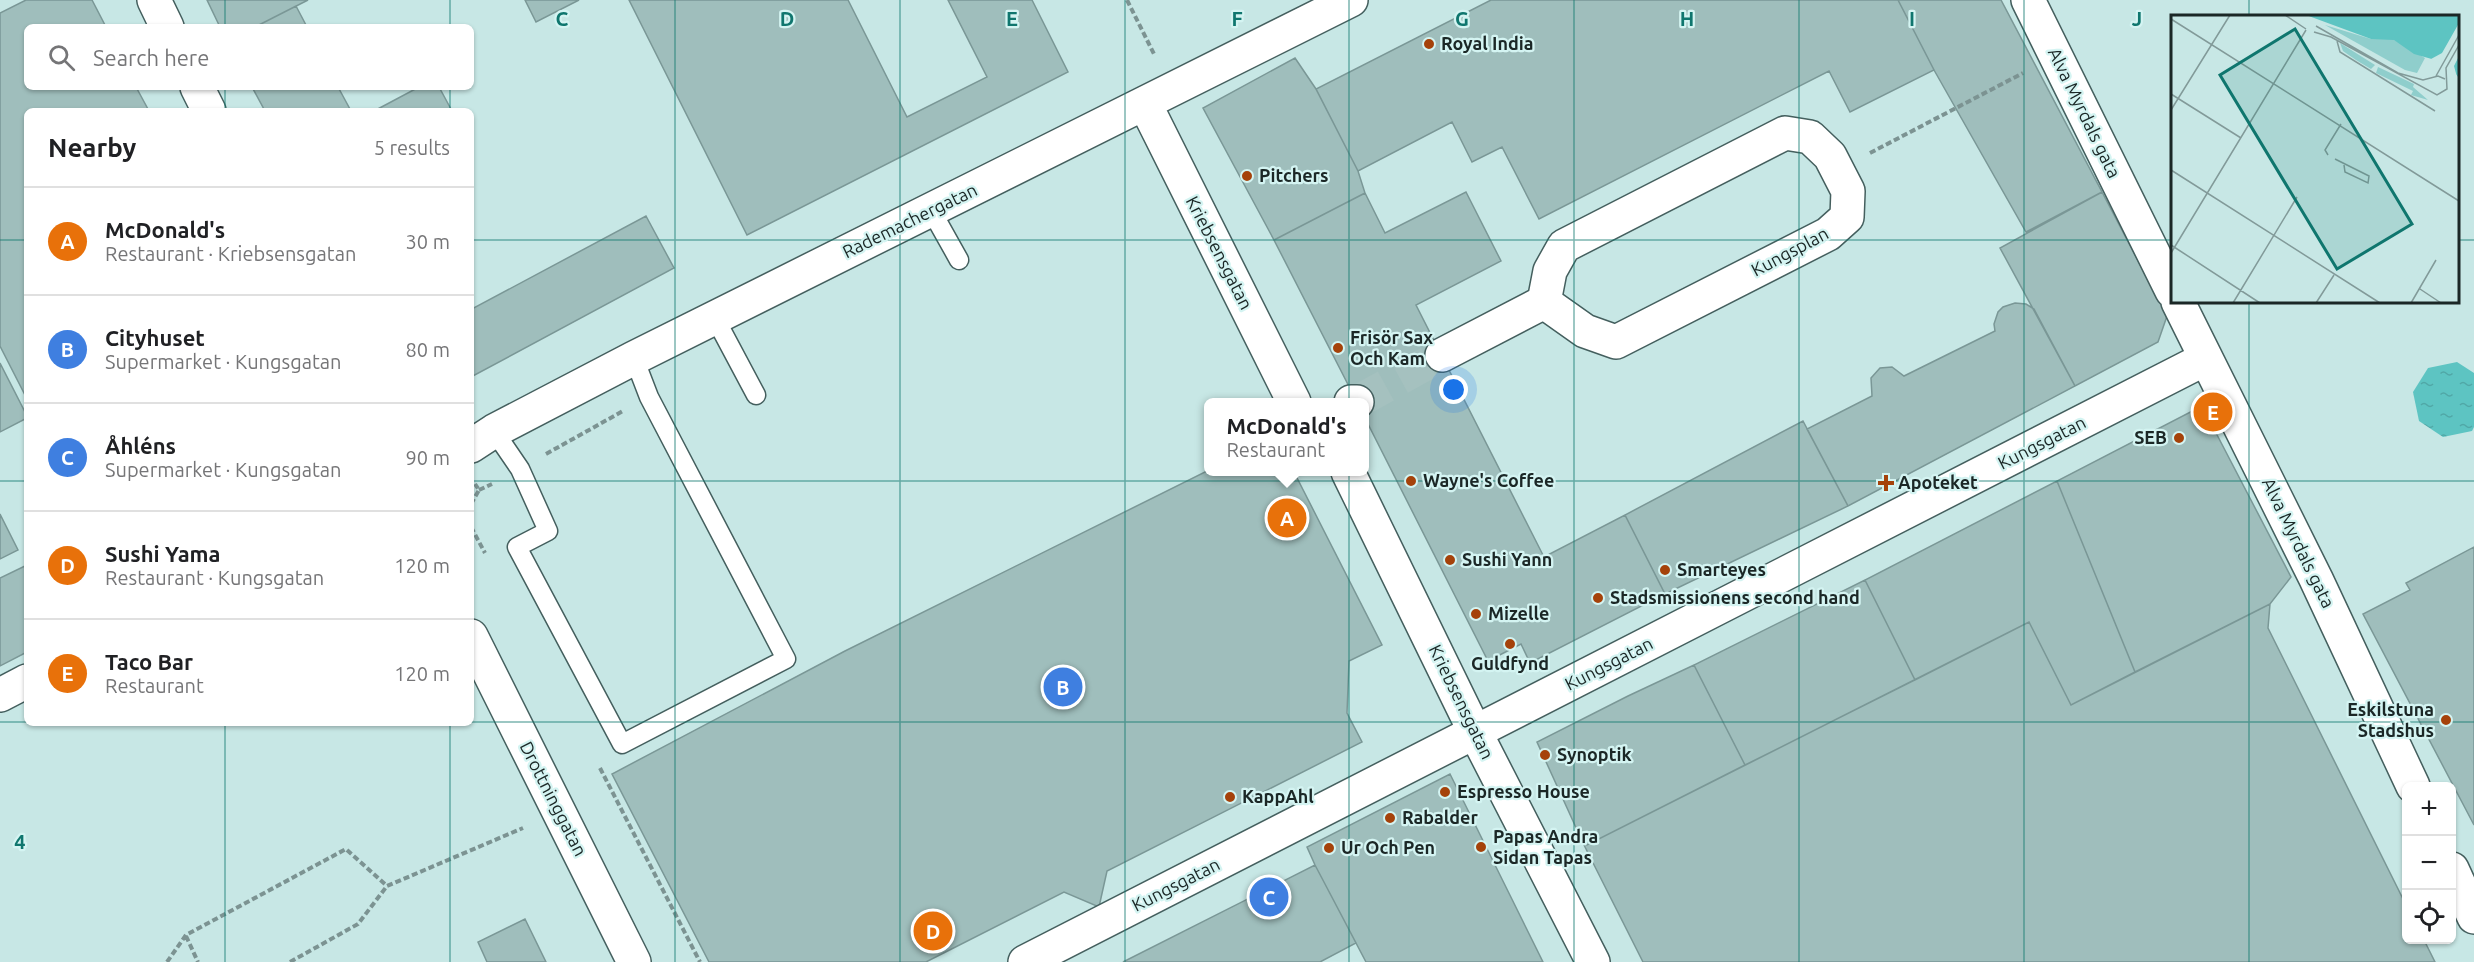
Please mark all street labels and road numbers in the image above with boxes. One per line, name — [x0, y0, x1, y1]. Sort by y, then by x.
street label: Alva Myrdals gata — [2045, 44, 2125, 181]
street label: Rademachergatan — [839, 179, 980, 261]
street label: Kriebsensgatan — [1183, 192, 1257, 313]
street label: Kungsplan — [1748, 222, 1831, 280]
street label: Kungsgatan — [1994, 411, 2089, 473]
street label: Alva Myrdals gata — [2259, 474, 2339, 611]
street label: Kungsgatan — [1561, 632, 1656, 694]
street label: Kriebsensgatan — [1426, 641, 1498, 762]
street label: Drottninggatan — [516, 738, 591, 859]
street label: Kungsgatan — [1128, 853, 1223, 915]

